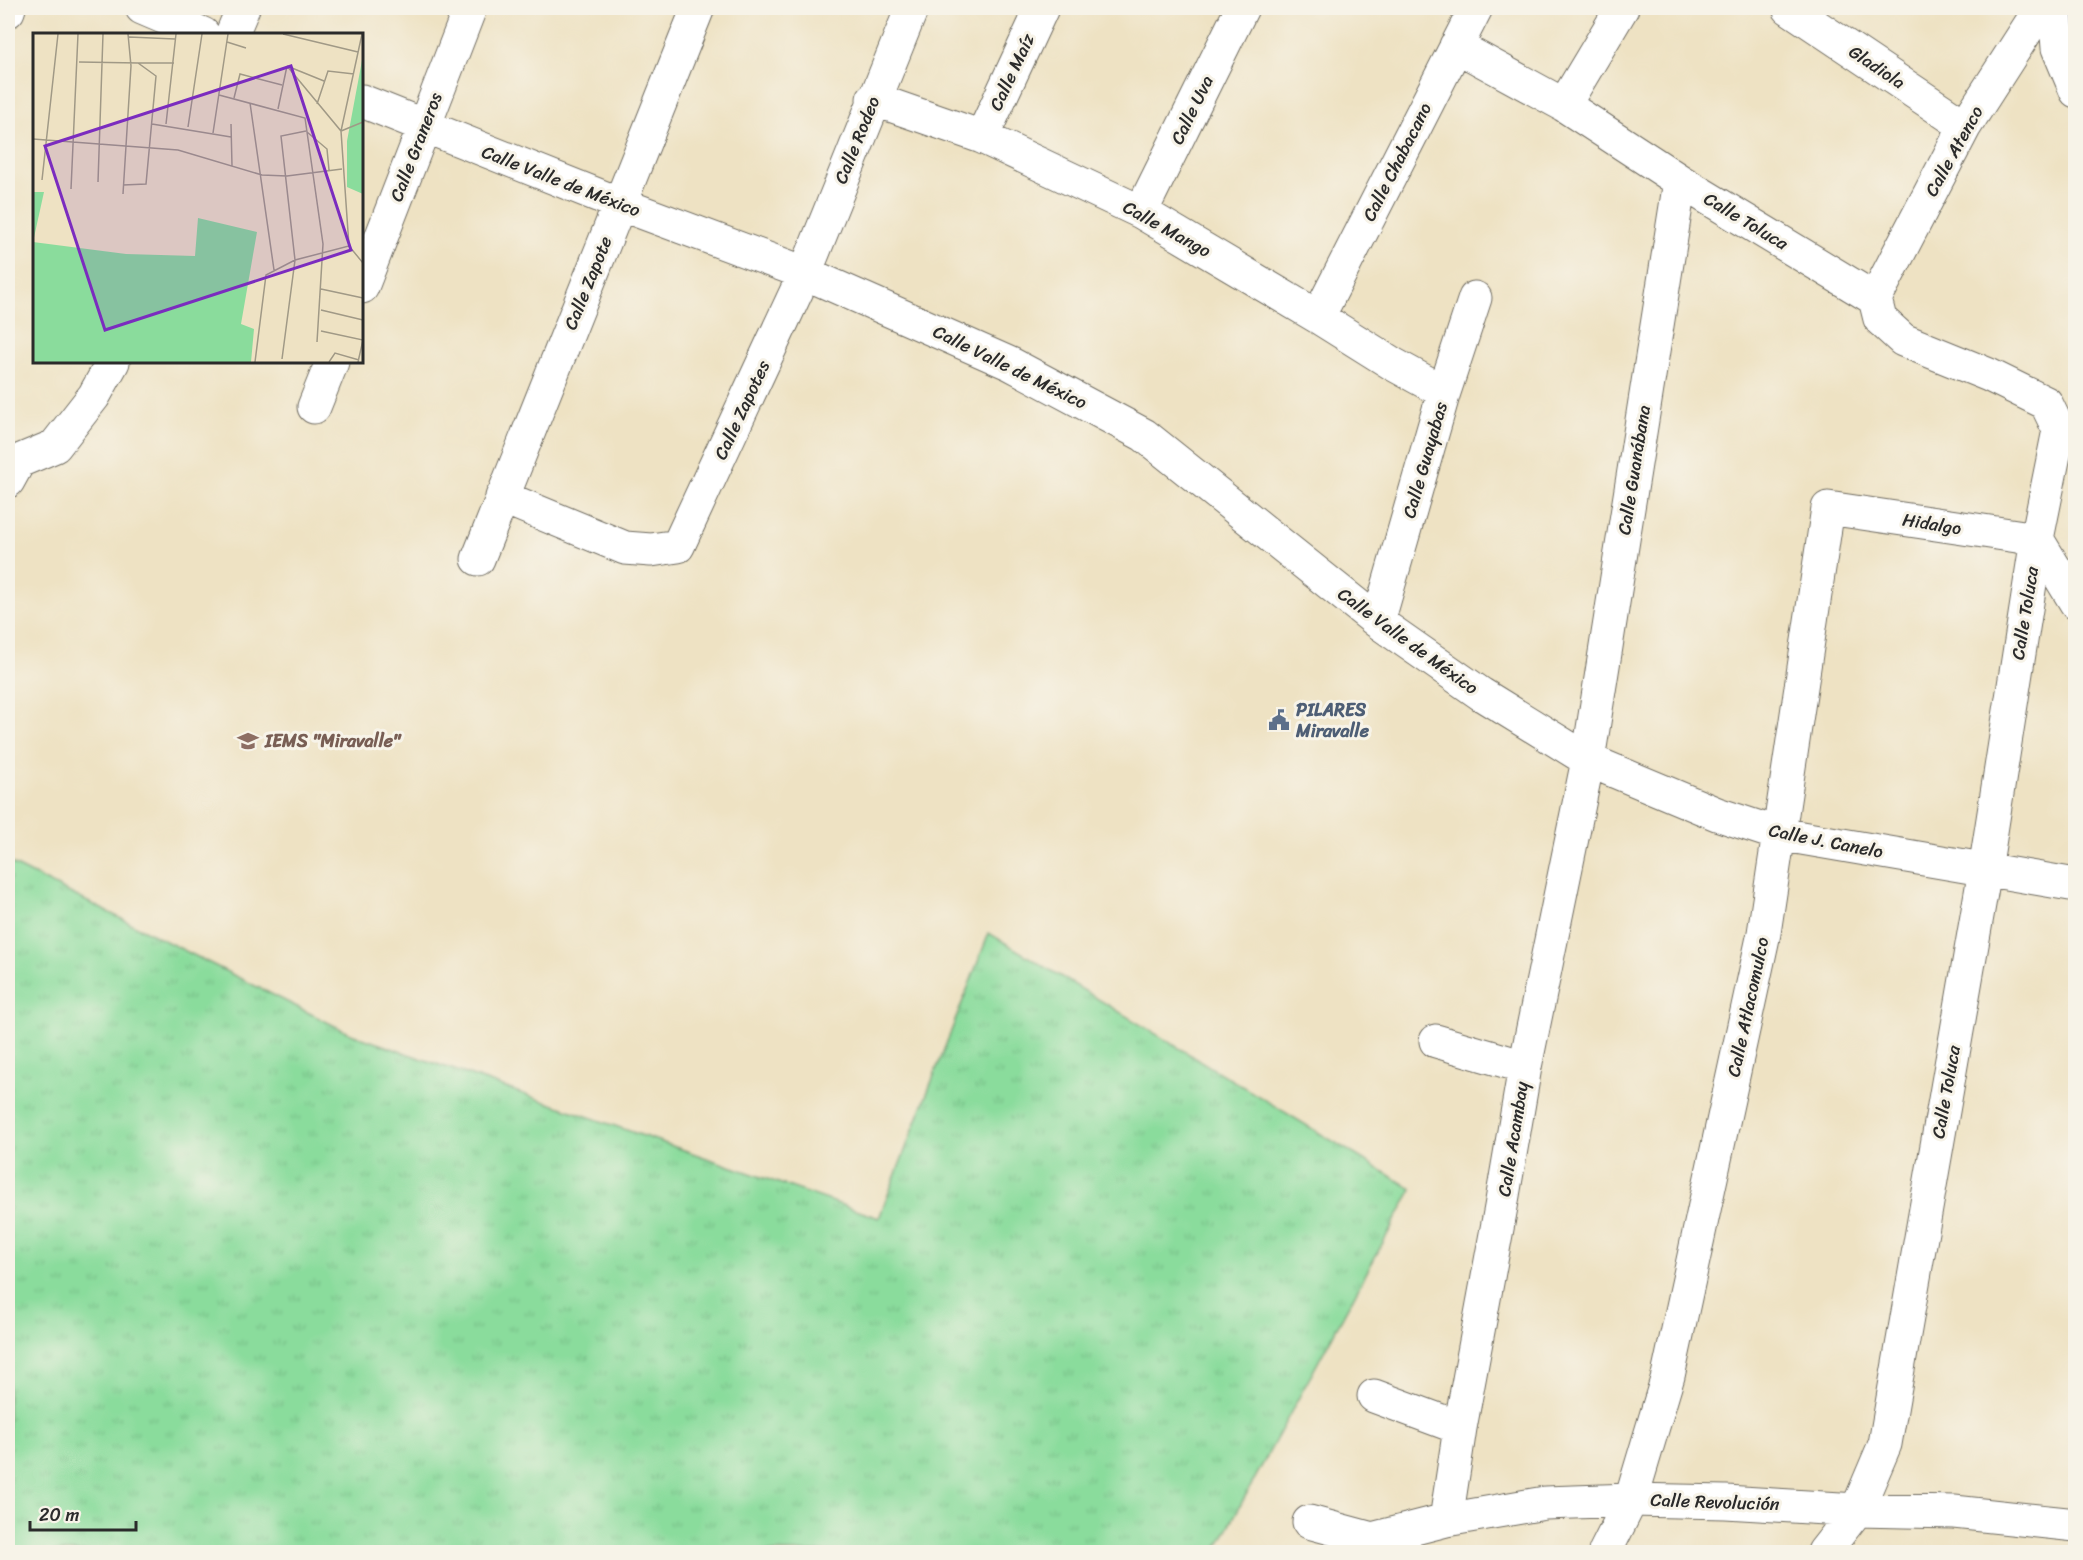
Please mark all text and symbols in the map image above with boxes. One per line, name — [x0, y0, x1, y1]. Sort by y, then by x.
street label: Calle Maíz — [980, 27, 1044, 116]
inset map — [33, 33, 363, 363]
street label: Gladiola — [1842, 36, 1912, 98]
street label: Calle Uva — [1161, 70, 1223, 150]
street label: Calle Graneros — [380, 87, 452, 206]
street label: Calle Rodeo — [825, 91, 889, 189]
street label: Calle Chabacano — [1353, 97, 1441, 227]
street label: Calle Atenco — [1916, 99, 1992, 203]
street label: Calle Valle de México — [477, 136, 645, 226]
street label: Calle Toluca — [1697, 183, 1795, 259]
street label: Calle Mango — [1117, 192, 1217, 266]
street label: Calle Zapote — [555, 231, 621, 335]
street label: Calle Valle de México — [927, 316, 1093, 418]
street label: Calle Zapotes — [705, 354, 779, 465]
street label: Calle Guayabas — [1393, 397, 1457, 522]
street label: Calle Guanábana — [1608, 403, 1660, 537]
street label: Hidalgo — [1900, 504, 1964, 544]
street label: Calle Toluca — [2002, 563, 2048, 662]
street label: Calle Valle de México — [1331, 579, 1485, 703]
place label: PILARES Miravalle — [1295, 694, 1370, 747]
public building icon: PILARES Miravalle — [1267, 708, 1291, 732]
place label: IEMS "Miravalle" — [264, 725, 402, 757]
school or university icon: IEMS "Miravalle" — [236, 729, 260, 753]
street label: Calle J. Canelo — [1766, 814, 1886, 868]
street label: Calle Atlacomulco — [1718, 934, 1778, 1080]
street label: Calle Toluca — [1922, 1042, 1970, 1141]
street label: Calle Acambay — [1488, 1078, 1538, 1199]
street label: Calle Revolución — [1650, 1484, 1780, 1520]
scale bar — [30, 1494, 136, 1532]
text: 20 m — [39, 1499, 79, 1531]

